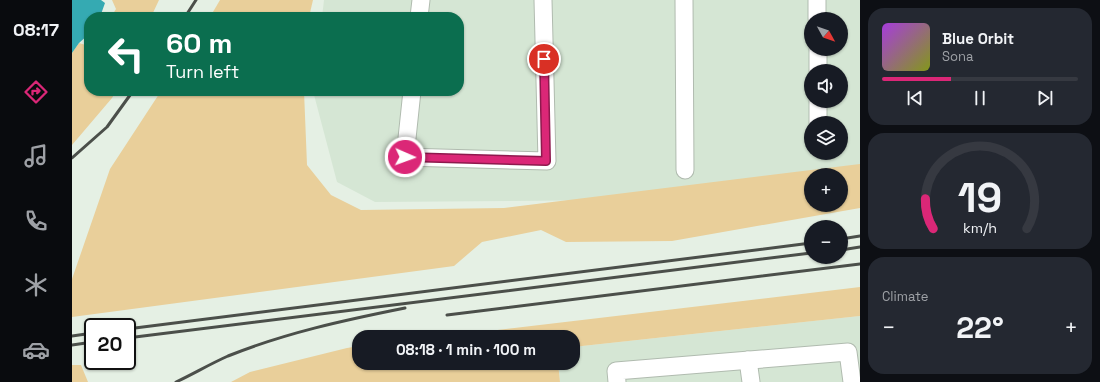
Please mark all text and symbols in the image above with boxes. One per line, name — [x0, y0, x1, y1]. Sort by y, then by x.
north arrow — [804, 12, 848, 56]
map controls — [804, 12, 848, 264]
text: 08:17 — [13, 18, 59, 41]
text: 60 m — [166, 25, 232, 61]
icon: left — [100, 28, 152, 80]
text: Blue Orbit — [942, 29, 1014, 48]
pin — [527, 42, 561, 76]
icon: arrive — [533, 48, 555, 70]
text: Sona — [942, 48, 973, 65]
text: Turn left — [166, 60, 239, 83]
button: sound — [804, 64, 848, 108]
icon: directions — [22, 78, 50, 106]
icon: previous — [904, 87, 926, 109]
icon: pause — [969, 87, 991, 109]
icon: next — [1034, 87, 1056, 109]
button: layers — [804, 116, 848, 160]
position arrow — [384, 136, 426, 178]
icon: music — [22, 142, 50, 170]
button: + — [804, 168, 848, 212]
text: 19 — [958, 171, 1002, 224]
icon: phone — [22, 207, 50, 235]
text: km/h — [963, 219, 997, 237]
button: − — [804, 220, 848, 264]
icon: climate — [22, 271, 50, 299]
text: Climate — [882, 288, 928, 305]
text: 22° — [956, 308, 1004, 347]
text: − — [882, 313, 896, 341]
text: + — [1064, 313, 1078, 341]
speed limit sign: 20 — [84, 318, 136, 370]
icon: car — [22, 336, 50, 364]
text: 08:18 · 1 min · 100 m — [396, 340, 536, 359]

